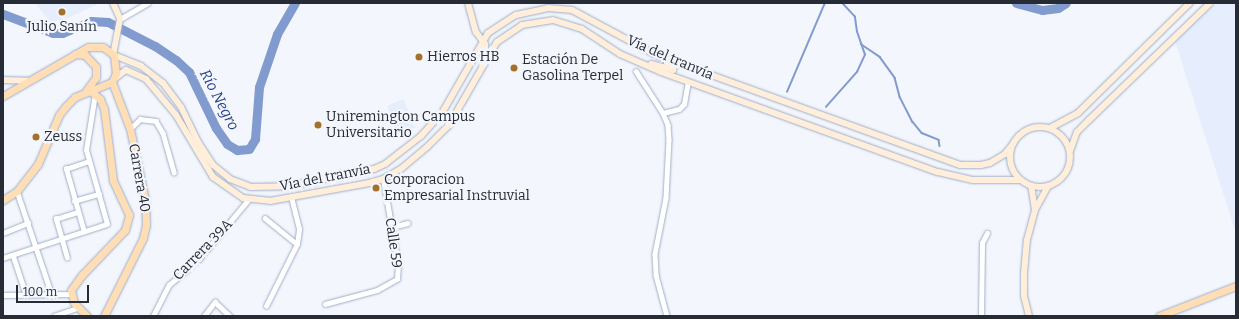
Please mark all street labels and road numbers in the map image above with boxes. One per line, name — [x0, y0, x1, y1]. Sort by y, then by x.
street label: Vía del tranvía — [624, 32, 716, 84]
street label: Carrera 40 — [125, 142, 153, 214]
street label: Vía del tranvía — [278, 161, 372, 195]
street label: Carrera 39A — [170, 216, 236, 284]
street label: Calle 59 — [381, 217, 405, 269]

